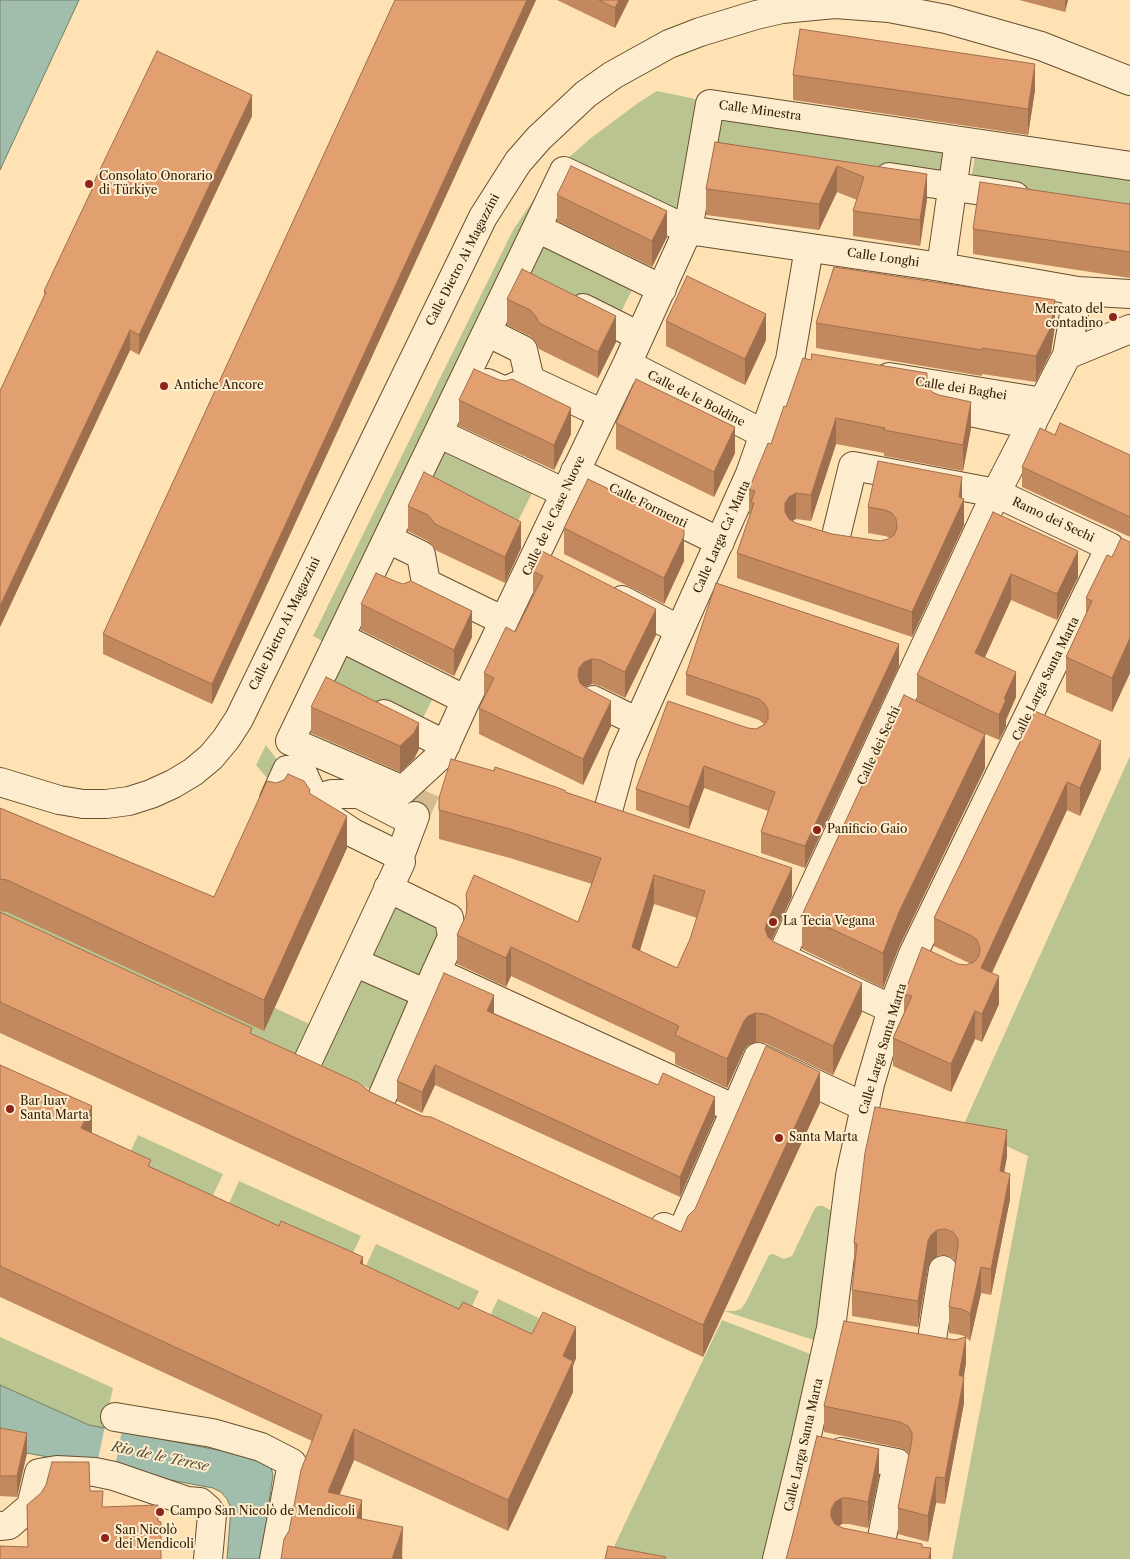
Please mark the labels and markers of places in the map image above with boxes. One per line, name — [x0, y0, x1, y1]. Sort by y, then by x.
place label: Consolato Onorario di Türkiye — [99, 170, 213, 198]
marker: Consolato Onorario di Türkiye — [83, 178, 95, 190]
place label: Mercato del contadino — [1035, 303, 1103, 331]
marker: Mercato del contadino — [1107, 311, 1119, 323]
place label: Antiche Ancore — [174, 379, 264, 393]
marker: Antiche Ancore — [158, 380, 170, 392]
place label: Panificio Gaio — [827, 823, 907, 837]
marker: Panificio Gaio — [811, 824, 823, 836]
place label: La Tecia Vegana — [783, 915, 875, 929]
marker: La Tecia Vegana — [767, 916, 779, 928]
place label: Bar Iuav Santa Marta — [20, 1095, 89, 1123]
marker: Bar Iuav Santa Marta — [4, 1103, 16, 1115]
place label: Santa Marta — [789, 1131, 858, 1145]
marker: Santa Marta — [773, 1132, 785, 1144]
place label: Campo San Nicolò de Mendicoli — [170, 1505, 355, 1519]
marker: Campo San Nicolò de Mendicoli — [154, 1506, 166, 1518]
place label: San Nicolò dei Mendicoli — [115, 1524, 194, 1552]
marker: San Nicolò dei Mendicoli — [99, 1532, 111, 1544]

